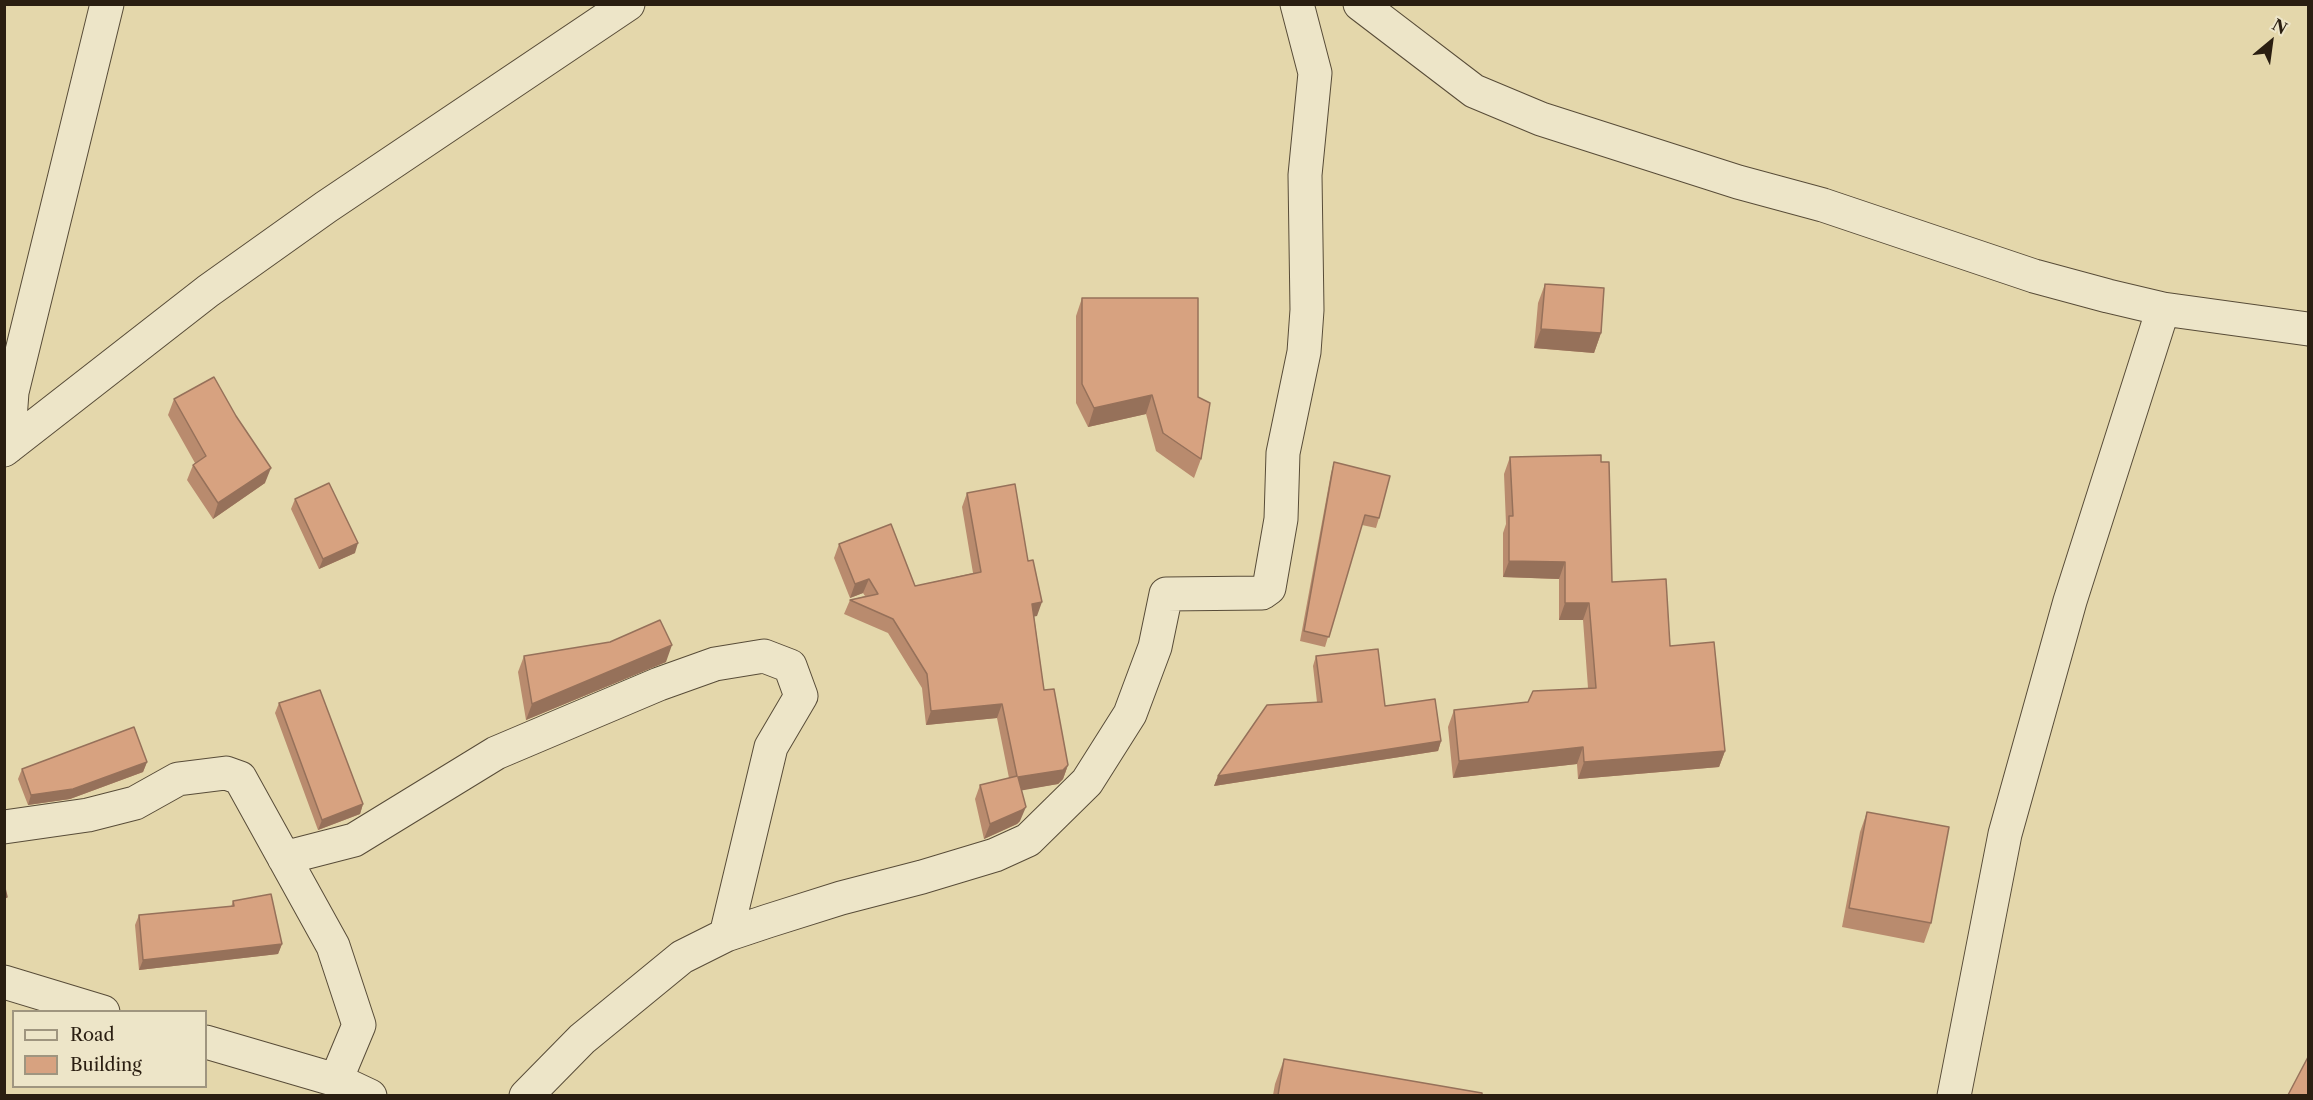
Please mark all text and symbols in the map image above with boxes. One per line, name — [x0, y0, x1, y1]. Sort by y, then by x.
north arrow — [2241, 12, 2301, 72]
text: N — [2269, 14, 2291, 38]
legend — [12, 1010, 207, 1088]
text: Road — [70, 1024, 115, 1046]
text: Building — [70, 1054, 142, 1076]

